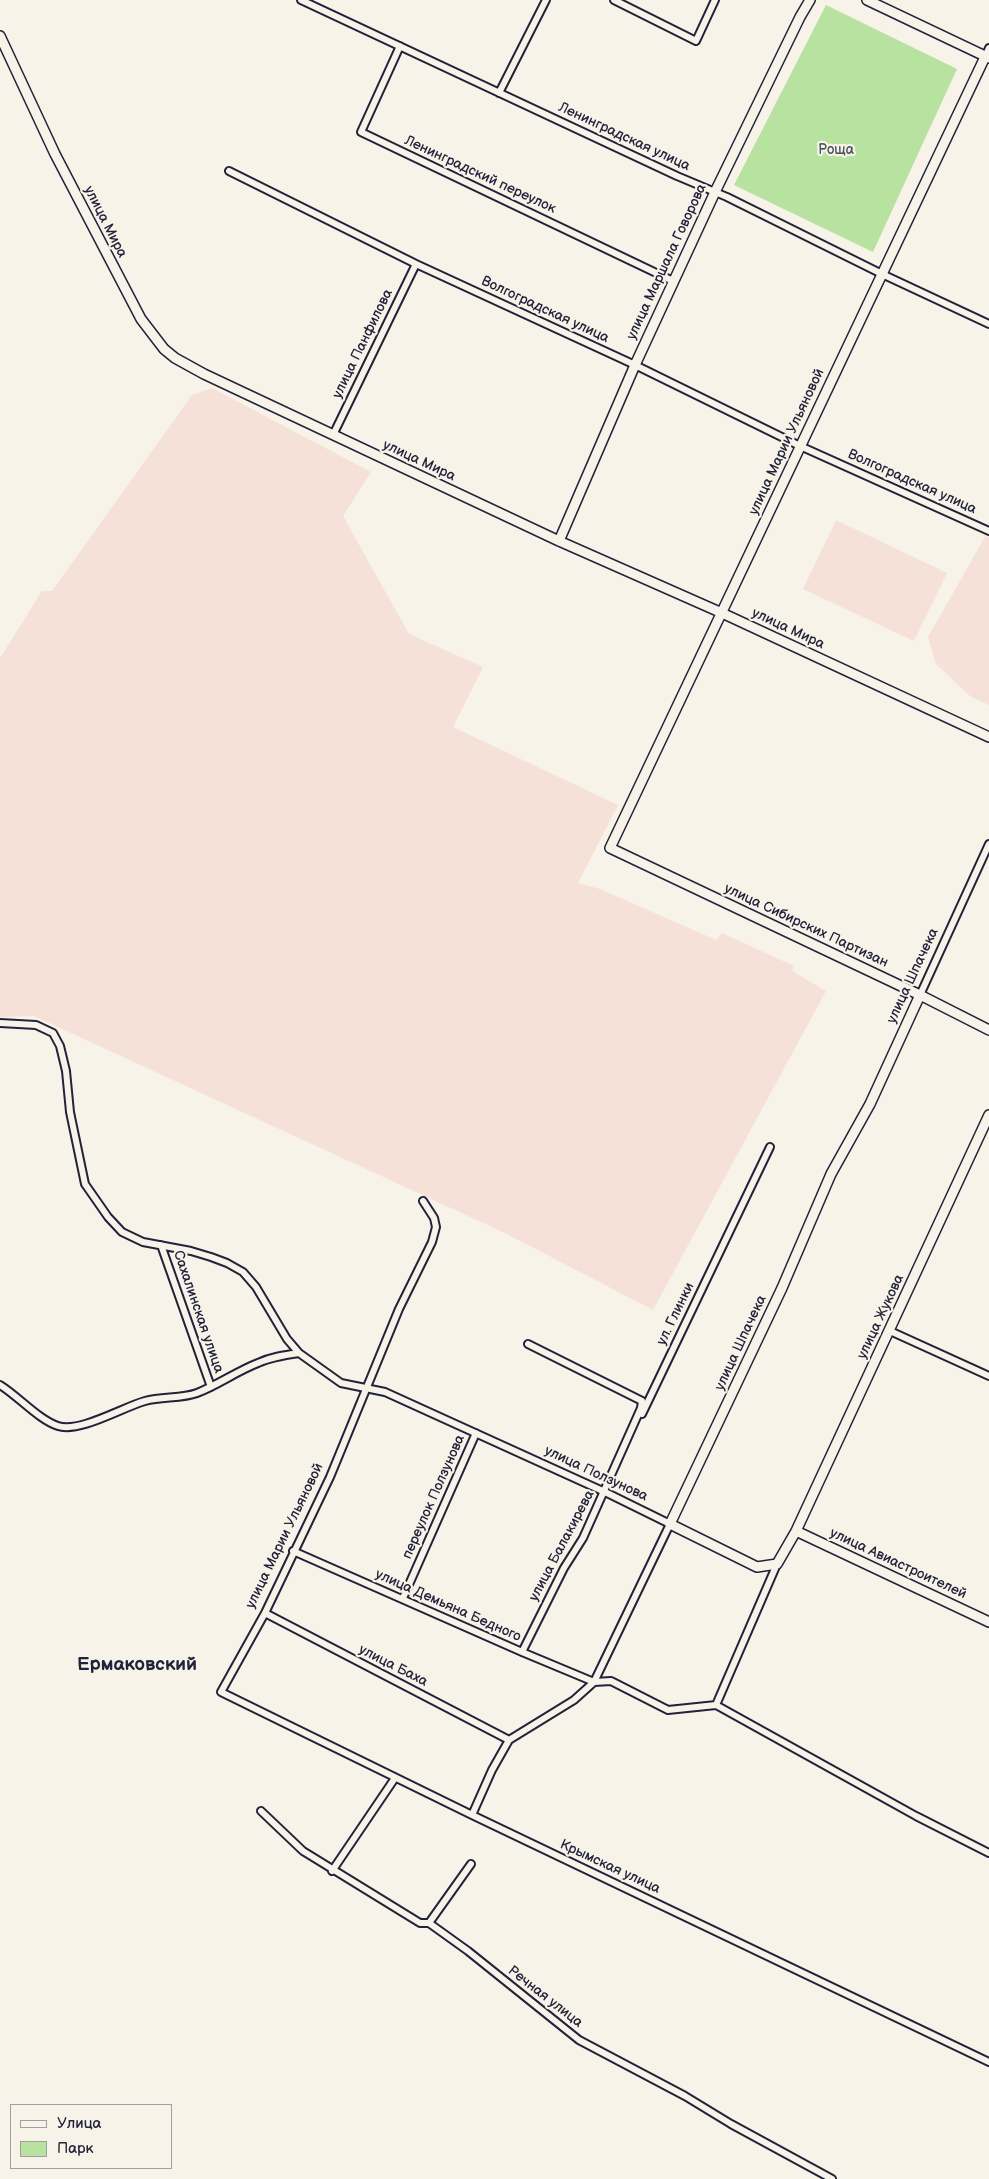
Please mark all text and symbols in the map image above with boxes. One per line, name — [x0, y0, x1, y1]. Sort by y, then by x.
street label: Ленинградская улица — [556, 99, 692, 175]
street label: Ленинградский переулок — [402, 132, 558, 218]
park label: Роща — [818, 142, 854, 158]
street label: улица Маршала Говорова — [623, 181, 711, 343]
street label: улица Мира — [80, 183, 130, 261]
street label: Волгоградская улица — [478, 273, 612, 347]
street label: улица Панфилова — [329, 287, 397, 401]
street label: улица Марии Ульяновой — [746, 366, 828, 518]
street label: улица Мира — [380, 437, 458, 485]
street label: Волгоградская улица — [845, 446, 979, 518]
street label: улица Мира — [749, 605, 827, 653]
street label: улица Сибирских Партизан — [721, 881, 891, 971]
street label: улица Шпачека — [884, 926, 942, 1026]
street label: Сахалинская улица — [169, 1248, 227, 1376]
street label: улица Жукова — [854, 1272, 908, 1362]
street label: ул. Глинки — [654, 1280, 698, 1348]
street label: улица Шпачека — [712, 1293, 770, 1393]
street label: переулок Ползунова — [399, 1432, 469, 1562]
street label: улица Ползунова — [542, 1443, 650, 1505]
street label: улица Марии Ульяновой — [243, 1461, 327, 1611]
street label: улица Балакирева — [526, 1488, 598, 1604]
street label: улица Авиастроителей — [827, 1525, 969, 1603]
street label: улица Демьяна Бедного — [373, 1566, 523, 1646]
street label: улица Баха — [356, 1642, 430, 1690]
district label: Ермаковский — [77, 1654, 197, 1676]
street label: Крымская улица — [557, 1836, 663, 1898]
street label: Речная улица — [504, 1963, 586, 2031]
legend — [10, 2104, 172, 2169]
text: Улица — [57, 2114, 101, 2133]
text: Парк — [57, 2139, 94, 2158]

